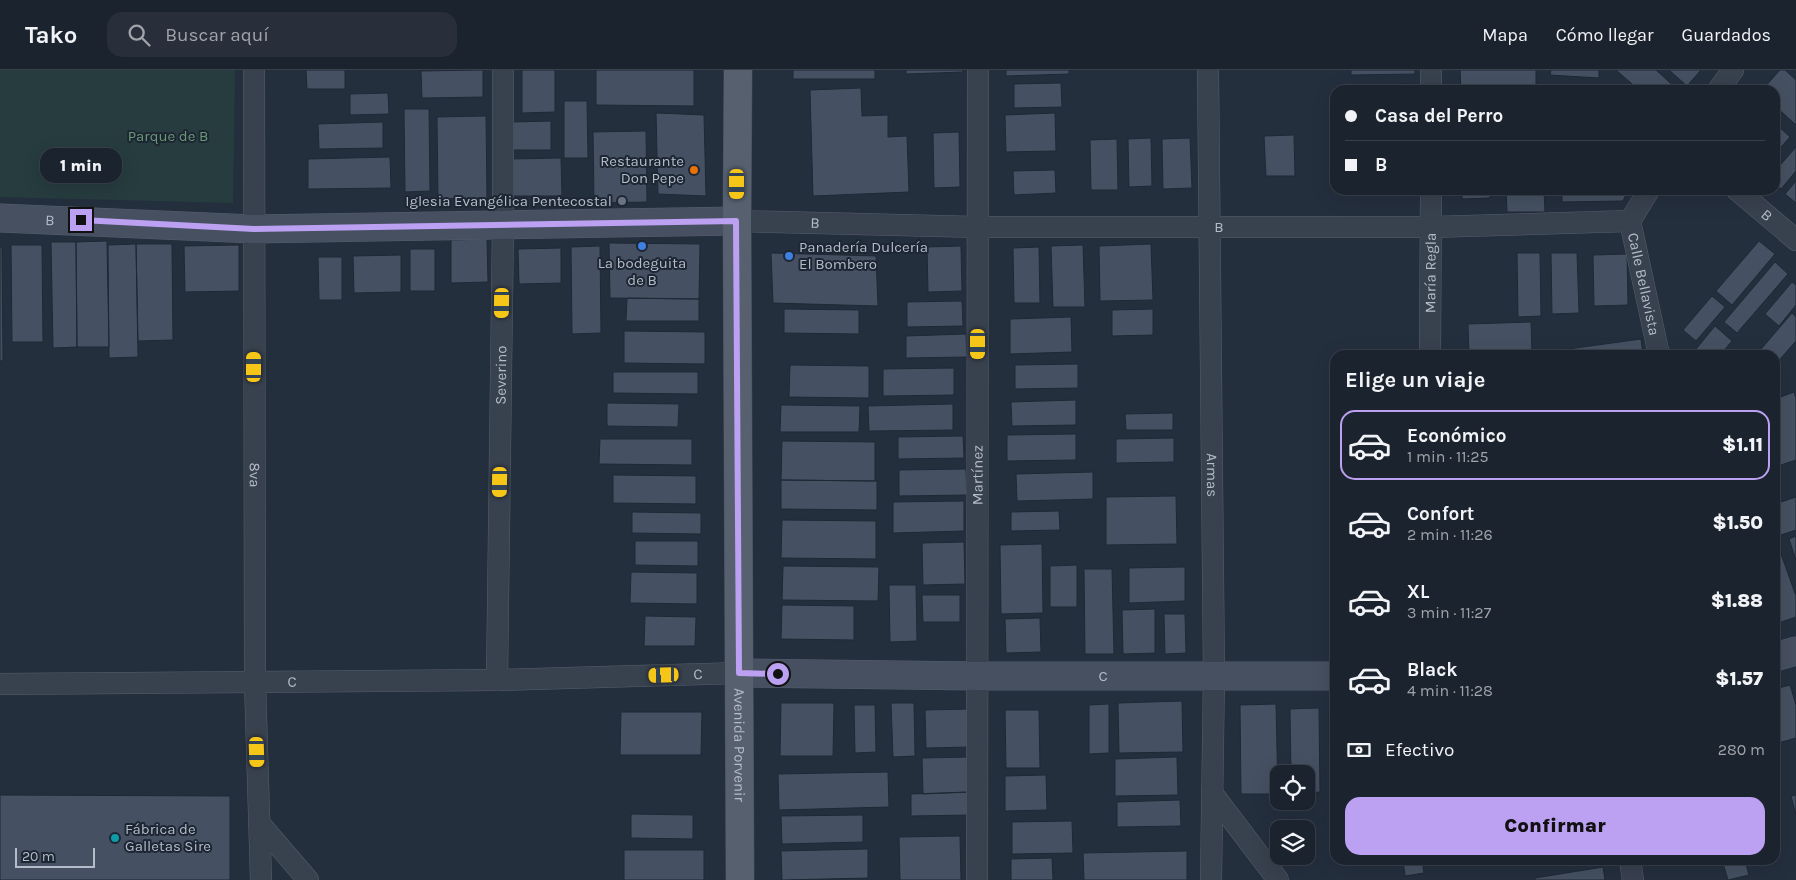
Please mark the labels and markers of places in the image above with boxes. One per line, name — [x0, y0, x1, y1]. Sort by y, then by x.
place label: Restaurante Don Pepe — [600, 152, 684, 187]
marker: Restaurante Don Pepe — [688, 164, 700, 176]
place label: Iglesia Evangélica Pentecostal — [405, 192, 612, 210]
marker: Iglesia Evangélica Pentecostal — [616, 195, 628, 207]
place label: Panadería Dulcería El Bombero — [799, 238, 928, 273]
marker: La bodeguita de B — [636, 240, 648, 252]
marker: Panadería Dulcería El Bombero — [783, 250, 795, 262]
place label: La bodeguita de B — [598, 254, 686, 289]
place label: Fábrica de Galletas Sire — [125, 820, 211, 855]
marker: Fábrica de Galletas Sire — [109, 832, 121, 844]

